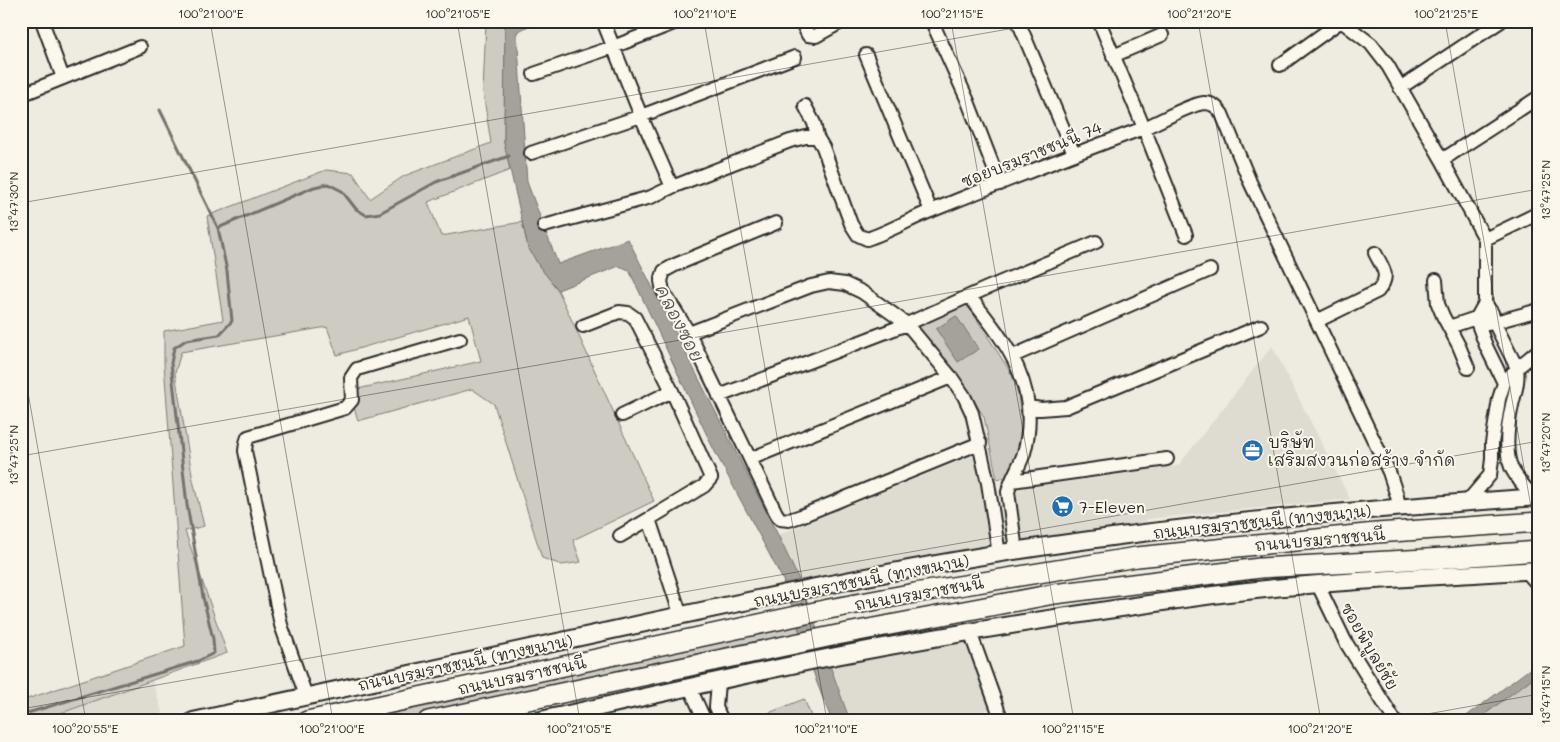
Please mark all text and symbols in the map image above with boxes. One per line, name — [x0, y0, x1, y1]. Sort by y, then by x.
text: 100°21'00"E — [178, 5, 244, 21]
text: 100°21'05"E — [425, 5, 491, 21]
text: 100°21'10"E — [673, 5, 737, 21]
text: 100°21'15"E — [921, 5, 984, 21]
text: 100°21'20"E — [1167, 5, 1231, 21]
text: 100°21'25"E — [1414, 5, 1478, 21]
street label: ซอยบรมราชชนนี 74 — [958, 116, 1105, 192]
text: 13°47'25"N — [1537, 160, 1553, 220]
text: 13°47'30"N — [5, 172, 21, 232]
water label: คลองซอย — [650, 280, 710, 366]
text: 13°47'20"N — [1537, 413, 1553, 473]
text: 13°47'25"N — [5, 425, 21, 485]
place label: บริษัท เสริมสงวนก่อสร้าง จำกัด — [1268, 430, 1455, 470]
office icon: บริษัท เสริมสงวนก่อสร้าง จำกัด — [1240, 438, 1264, 462]
supermarket icon: 7-Eleven — [1051, 494, 1075, 518]
place label: 7-Eleven — [1079, 496, 1145, 517]
street label: ถนนบรมราชชนนี (ทางขนาน) — [1152, 500, 1372, 542]
street label: ถนนบรมราชชนนี — [1254, 524, 1386, 554]
street label: ถนนบรมราชชนนี (ทางขนาน) — [752, 550, 970, 610]
street label: ถนนบรมราชชนนี — [853, 572, 985, 614]
street label: ซอยพิบูลย์ชัย — [1334, 598, 1404, 695]
street label: ถนนบรมราชชนนี (ทางขนาน) — [356, 630, 574, 694]
street label: ถนนบรมราชชนนี — [456, 652, 588, 698]
text: 13°47'15"N — [1537, 666, 1553, 724]
text: 100°20'55"E — [52, 720, 118, 736]
text: 100°21'00"E — [299, 720, 365, 736]
text: 100°21'05"E — [546, 720, 612, 736]
text: 100°21'10"E — [794, 720, 858, 736]
text: 100°21'15"E — [1042, 720, 1105, 736]
text: 100°21'20"E — [1288, 720, 1352, 736]

